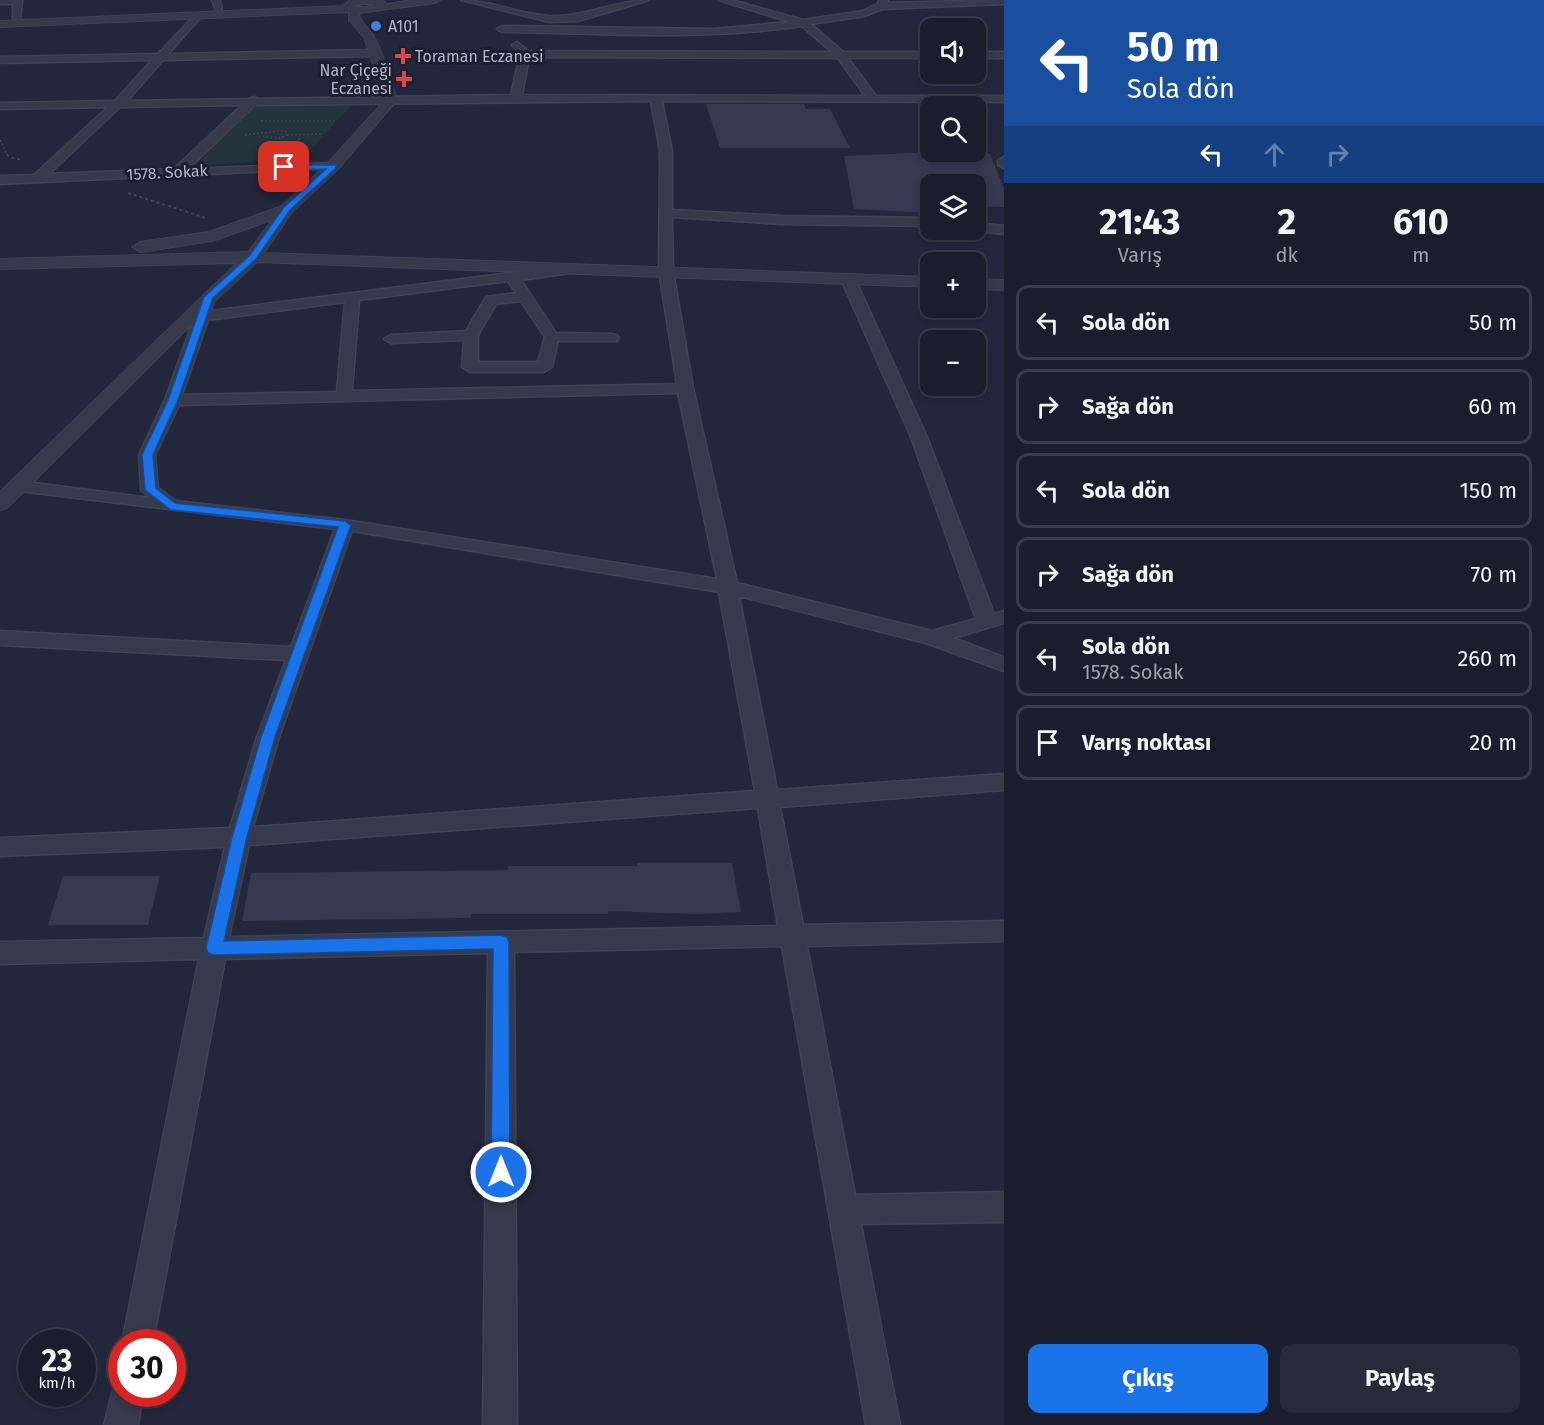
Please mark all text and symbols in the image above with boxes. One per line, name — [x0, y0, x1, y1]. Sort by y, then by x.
place label: A101 — [388, 17, 419, 36]
map controls — [920, 18, 986, 396]
button: sound — [920, 18, 986, 84]
marker: A101 — [369, 19, 383, 33]
text: 50 m — [1127, 22, 1220, 72]
icon: left — [1028, 24, 1106, 102]
place label: Toraman Eczanesi — [415, 47, 544, 66]
marker: Toraman Eczanesi — [396, 49, 410, 63]
place label: Nar Çiçeği Eczanesi — [320, 61, 392, 98]
marker: Nar Çiçeği Eczanesi — [397, 72, 411, 86]
text: Sola dön — [1127, 73, 1235, 105]
button: search — [920, 96, 986, 162]
icon: left — [1195, 138, 1228, 171]
icon: ahead — [1258, 138, 1291, 171]
icon: right — [1321, 138, 1354, 171]
pin — [258, 141, 309, 192]
icon: arrive — [267, 150, 300, 183]
street label: 1578. Sokak — [126, 161, 209, 184]
button: layers — [920, 174, 986, 240]
text: 21:43 — [1099, 200, 1181, 244]
text: 2 — [1277, 200, 1296, 244]
text: 610 — [1393, 200, 1449, 244]
text: Varış — [1118, 243, 1162, 267]
text: dk — [1276, 243, 1298, 267]
text: m — [1412, 243, 1429, 267]
button: + — [920, 252, 986, 318]
icon: left — [1031, 306, 1064, 339]
text: Sola dön — [1082, 309, 1170, 336]
text: 50 m — [1469, 309, 1517, 336]
button: − — [920, 330, 986, 396]
icon: right — [1031, 390, 1064, 423]
text: Sağa dön — [1082, 393, 1174, 420]
text: 60 m — [1468, 393, 1517, 420]
icon: left — [1031, 474, 1064, 507]
text: Sola dön — [1082, 477, 1170, 504]
text: 150 m — [1459, 477, 1517, 504]
icon: right — [1031, 558, 1064, 591]
text: Sağa dön — [1082, 561, 1174, 588]
text: 70 m — [1471, 561, 1517, 588]
text: Sola dön — [1082, 633, 1170, 660]
icon: left — [1031, 642, 1064, 675]
text: 260 m — [1457, 645, 1517, 672]
text: 1578. Sokak — [1082, 660, 1183, 684]
icon: arrive — [1031, 726, 1064, 759]
text: Varış noktası — [1082, 729, 1211, 756]
text: 20 m — [1469, 729, 1517, 756]
position arrow — [469, 1140, 533, 1204]
speed limit sign: 30 — [108, 1329, 186, 1407]
text: 23 — [42, 1343, 72, 1379]
button: Çıkış — [1028, 1344, 1268, 1413]
button: Paylaş — [1280, 1344, 1520, 1413]
text: km/h — [38, 1374, 76, 1392]

